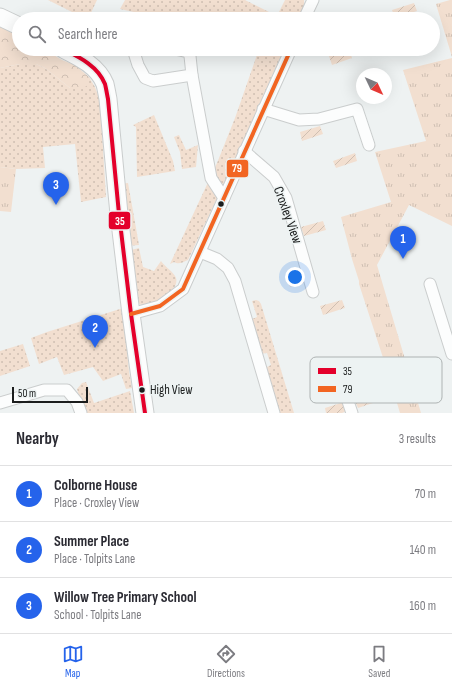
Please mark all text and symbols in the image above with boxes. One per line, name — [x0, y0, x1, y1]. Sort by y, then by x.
search box — [12, 12, 440, 56]
icon: search — [26, 23, 48, 45]
text: Search here — [58, 25, 118, 44]
north arrow — [356, 68, 392, 104]
line badge: 79 — [226, 159, 249, 178]
text: 79 — [232, 162, 242, 175]
pin: 3 — [43, 172, 69, 205]
street label: Croxley View — [270, 184, 306, 246]
unlabelled marker — [216, 199, 226, 209]
line badge: 35 — [108, 211, 131, 230]
text: 35 — [115, 215, 125, 228]
pin: 1 — [390, 226, 416, 259]
your location — [285, 267, 305, 287]
pin: 2 — [82, 315, 108, 348]
legend — [310, 357, 442, 403]
text: 35 — [343, 365, 352, 378]
place label: High View — [150, 382, 193, 398]
text: 79 — [343, 383, 352, 396]
scale bar — [12, 385, 88, 404]
marker: High View — [137, 385, 147, 395]
text: 50 m — [18, 387, 36, 400]
text: Nearby — [16, 429, 59, 449]
text: 3 results — [399, 431, 436, 447]
text: Colborne House — [54, 476, 138, 495]
text: 1 — [26, 486, 32, 502]
text: 70 m — [415, 486, 436, 502]
text: Place · Croxley View — [54, 495, 139, 511]
text: Summer Place — [54, 532, 129, 551]
text: 2 — [26, 542, 32, 558]
text: 140 m — [410, 542, 436, 558]
text: Place · Tolpits Lane — [54, 551, 135, 567]
text: Willow Tree Primary School — [54, 588, 197, 607]
text: 3 — [26, 598, 32, 614]
text: 160 m — [410, 598, 436, 614]
text: School · Tolpits Lane — [54, 607, 142, 623]
tab: Map — [62, 643, 84, 680]
tab: Directions — [207, 643, 245, 680]
tab: Saved — [368, 643, 390, 680]

